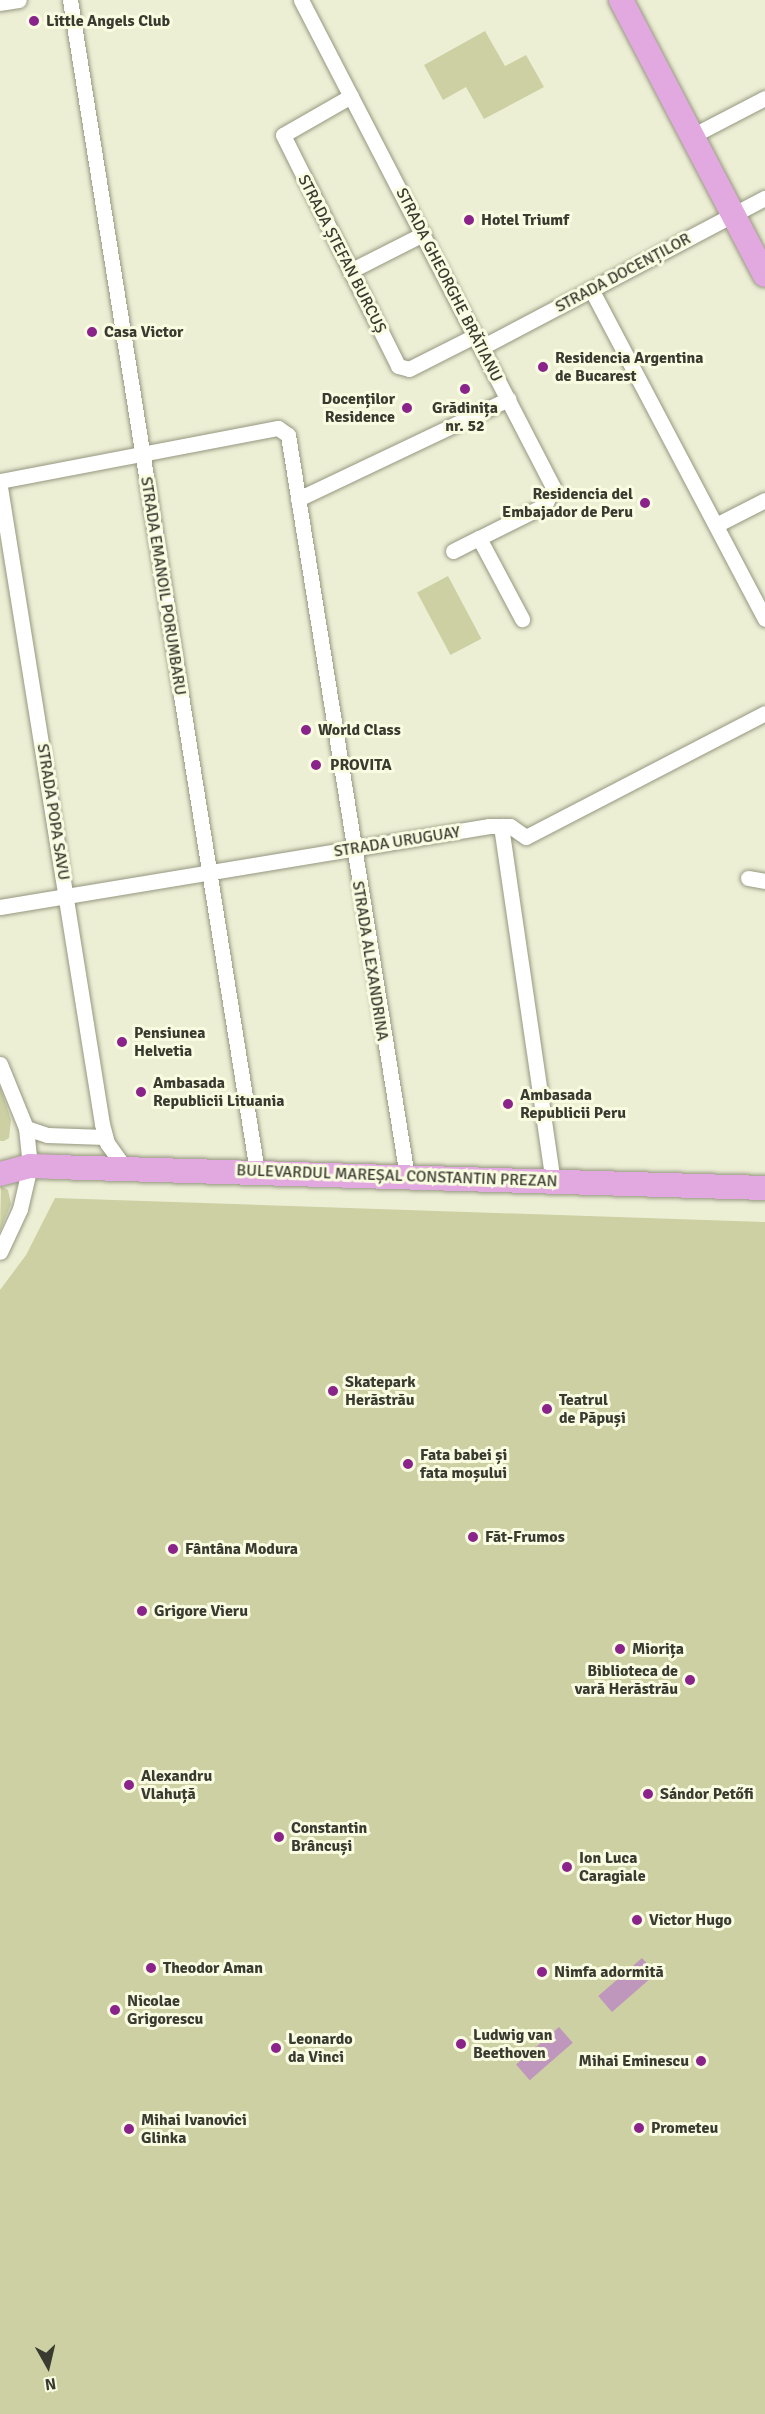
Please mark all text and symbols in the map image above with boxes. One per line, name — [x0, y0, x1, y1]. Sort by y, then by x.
place label: Little Angels Club — [46, 11, 170, 31]
marker: Little Angels Club — [27, 14, 41, 28]
street label: STRADA ȘTEFAN BURCUȘ — [294, 172, 390, 336]
street label: STRADA GHEORGHE BRĂTIANU — [392, 185, 506, 385]
place label: Hotel Triumf — [481, 210, 569, 230]
marker: Hotel Triumf — [462, 213, 476, 227]
street label: STRADA DOCENȚILOR — [552, 229, 694, 317]
place label: Casa Victor — [104, 322, 183, 342]
marker: Casa Victor — [85, 325, 99, 339]
place label: Residencia Argentina de Bucarest — [555, 348, 703, 386]
marker: Residencia Argentina de Bucarest — [536, 360, 550, 374]
marker: Grădinița nr. 52 — [458, 382, 472, 396]
place label: Docenților Residence — [321, 389, 395, 427]
place label: Grădinița nr. 52 — [432, 398, 498, 436]
marker: Docenților Residence — [400, 401, 414, 415]
street label: STRADA EMANOIL PORUMBARU — [136, 475, 190, 697]
place label: Residencia del Embajador de Peru — [502, 484, 633, 522]
marker: Residencia del Embajador de Peru — [638, 496, 652, 510]
place label: World Class — [318, 720, 401, 740]
marker: World Class — [299, 723, 313, 737]
street label: STRADA POPA SAVU — [33, 742, 73, 882]
place label: PROVITA — [330, 755, 392, 775]
marker: PROVITA — [307, 756, 325, 774]
street label: STRADA URUGUAY — [333, 823, 461, 861]
street label: STRADA ALEXANDRINA — [348, 880, 392, 1042]
place label: Pensiunea Helvetia — [134, 1023, 205, 1061]
marker: Pensiunea Helvetia — [115, 1035, 129, 1049]
place label: Ambasada Republicii Lituania — [153, 1073, 284, 1111]
marker: Ambasada Republicii Lituania — [134, 1085, 148, 1099]
place label: Ambasada Republicii Peru — [520, 1085, 626, 1123]
marker: Ambasada Republicii Peru — [501, 1097, 515, 1111]
street label: BULEVARDUL MAREȘAL CONSTANTIN PREZAN — [236, 1161, 558, 1191]
place label: Skatepark Herăstrău — [345, 1372, 416, 1410]
marker: Skatepark Herăstrău — [326, 1384, 340, 1398]
place label: Teatrul de Păpuși — [559, 1390, 626, 1428]
marker: Teatrul de Păpuși — [540, 1402, 554, 1416]
place label: Fata babei și fata moșului — [420, 1445, 507, 1483]
marker: Fata babei și fata moșului — [401, 1457, 415, 1471]
place label: Făt-Frumos — [485, 1527, 565, 1547]
marker: Făt-Frumos — [466, 1530, 480, 1544]
place label: Fântâna Modura — [185, 1539, 298, 1559]
marker: Fântâna Modura — [166, 1542, 180, 1556]
place label: Grigore Vieru — [154, 1601, 248, 1621]
marker: Grigore Vieru — [135, 1604, 149, 1618]
place label: Miorița — [632, 1639, 684, 1659]
marker: Miorița — [613, 1642, 627, 1656]
place label: Biblioteca de vară Herăstrău — [575, 1661, 678, 1699]
marker: Biblioteca de vară Herăstrău — [683, 1673, 697, 1687]
place label: Alexandru Vlahuță — [141, 1766, 212, 1804]
marker: Alexandru Vlahuță — [122, 1778, 136, 1792]
place label: Sándor Petőfi — [660, 1784, 754, 1804]
marker: Sándor Petőfi — [641, 1787, 655, 1801]
place label: Constantin Brâncuși — [291, 1818, 367, 1856]
marker: Constantin Brâncuși — [272, 1830, 286, 1844]
place label: Ion Luca Caragiale — [579, 1848, 646, 1886]
marker: Ion Luca Caragiale — [560, 1860, 574, 1874]
place label: Victor Hugo — [649, 1910, 732, 1930]
marker: Victor Hugo — [630, 1913, 644, 1927]
place label: Theodor Aman — [163, 1958, 263, 1978]
marker: Theodor Aman — [144, 1961, 158, 1975]
place label: Nimfa adormită — [554, 1962, 664, 1982]
marker: Nimfa adormită — [535, 1965, 549, 1979]
place label: Nicolae Grigorescu — [127, 1991, 203, 2029]
marker: Nicolae Grigorescu — [108, 2003, 122, 2017]
place label: Ludwig van Beethoven — [473, 2025, 552, 2063]
place label: Leonardo da Vinci — [288, 2029, 353, 2067]
marker: Ludwig van Beethoven — [454, 2037, 468, 2051]
marker: Leonardo da Vinci — [269, 2041, 283, 2055]
place label: Mihai Eminescu — [579, 2051, 689, 2071]
marker: Mihai Eminescu — [694, 2054, 708, 2068]
place label: Mihai Ivanovici Glinka — [141, 2110, 247, 2148]
place label: Prometeu — [651, 2118, 718, 2138]
marker: Prometeu — [632, 2121, 646, 2135]
marker: Mihai Ivanovici Glinka — [122, 2122, 136, 2136]
north arrow — [18, 2336, 78, 2396]
text: N — [44, 2373, 57, 2395]

